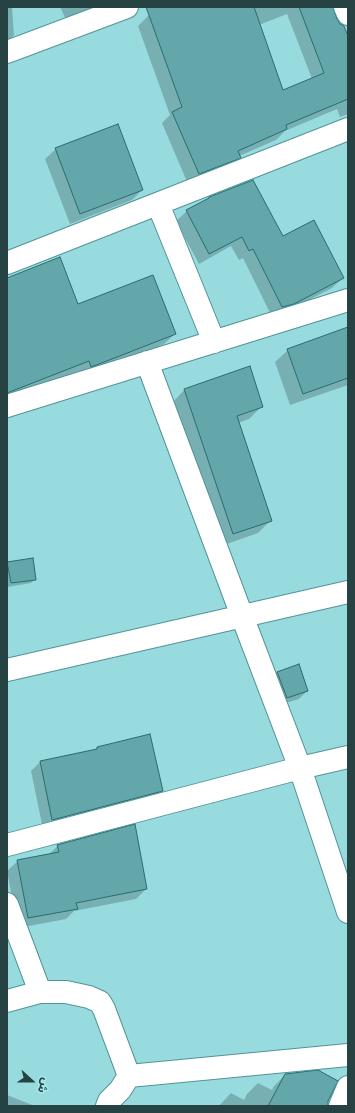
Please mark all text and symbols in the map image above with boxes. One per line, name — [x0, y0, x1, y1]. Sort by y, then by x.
north arrow — [12, 1061, 52, 1101]
text: ش — [34, 1076, 53, 1095]

